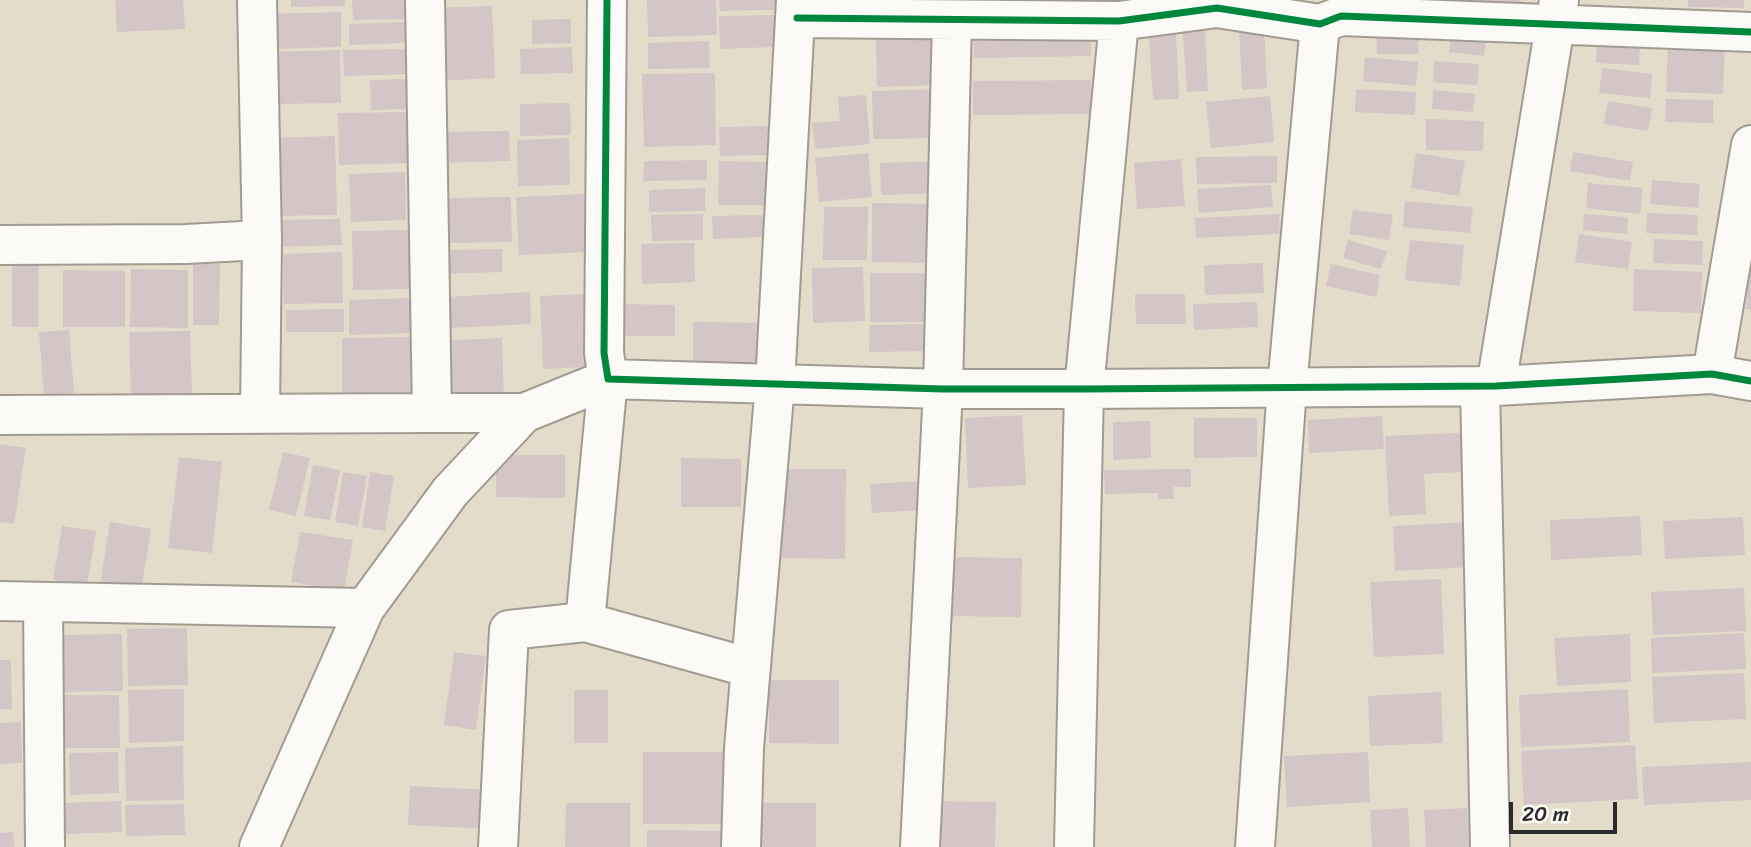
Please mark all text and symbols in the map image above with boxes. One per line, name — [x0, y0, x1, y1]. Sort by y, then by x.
scale bar — [1513, 788, 1622, 832]
text: 20 m — [1522, 795, 1569, 833]

